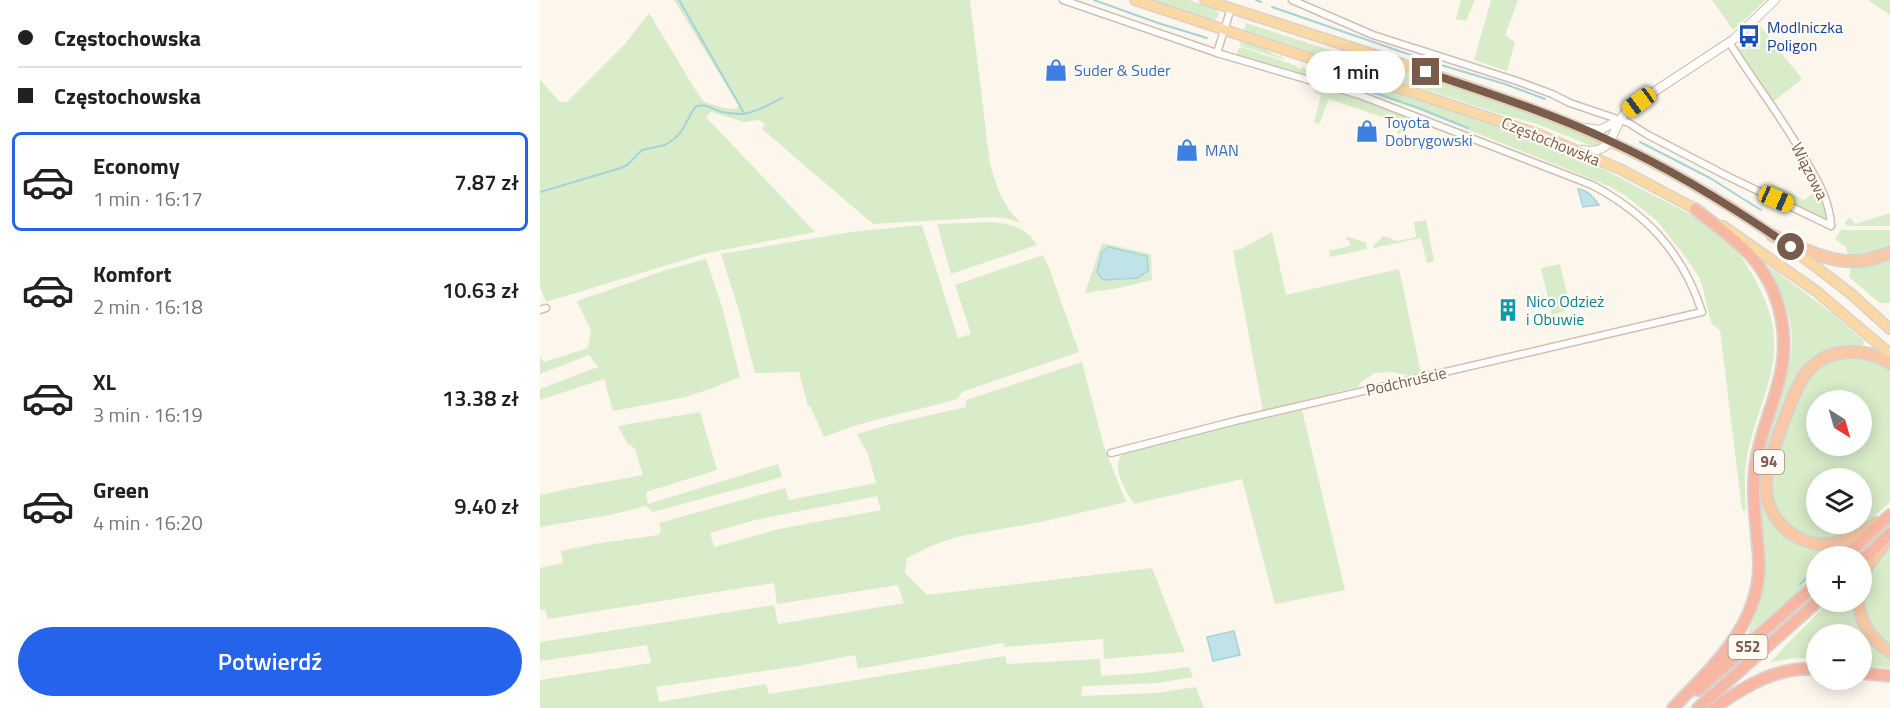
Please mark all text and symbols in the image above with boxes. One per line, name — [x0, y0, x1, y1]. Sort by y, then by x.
place label: Modlniczka Poligon — [1767, 15, 1843, 57]
text: Częstochowska — [54, 21, 201, 55]
bus stop icon: Modlniczka Poligon — [1736, 23, 1762, 49]
callout: 1 min — [1306, 51, 1405, 93]
text: 1 min — [1331, 56, 1380, 87]
shop icon: Suder & Suder — [1043, 57, 1069, 83]
place label: Suder & Suder — [1074, 58, 1171, 82]
route end — [1412, 58, 1439, 85]
text: Częstochowska — [54, 79, 201, 113]
car — [1619, 84, 1659, 120]
place label: Toyota Dobrygowski — [1385, 110, 1473, 152]
street label: Częstochowska — [1498, 110, 1604, 172]
shop icon: Toyota Dobrygowski — [1354, 118, 1380, 144]
shop icon: MAN — [1174, 137, 1200, 163]
place label: MAN — [1205, 138, 1239, 162]
street label: Wiązowa — [1785, 138, 1835, 204]
text: Economy — [93, 149, 180, 183]
icon: car — [21, 155, 75, 209]
text: 7.87 zł — [454, 165, 519, 199]
text: 1 min · 16:17 — [93, 183, 203, 214]
car — [1756, 183, 1796, 215]
route start — [1777, 233, 1804, 260]
text: Komfort — [93, 257, 172, 291]
icon: car — [21, 263, 75, 317]
text: 10.63 zł — [442, 273, 519, 307]
place label: Nico Odzież i Obuwie — [1526, 289, 1604, 331]
text: 2 min · 16:18 — [93, 291, 203, 322]
building icon: Nico Odzież i Obuwie — [1495, 297, 1521, 323]
street label: Podchruście — [1363, 360, 1449, 402]
text: XL — [93, 365, 116, 399]
icon: car — [21, 371, 75, 425]
text: 13.38 zł — [442, 381, 519, 415]
north arrow — [1806, 390, 1872, 456]
map controls — [1806, 390, 1872, 690]
text: 3 min · 16:19 — [93, 399, 203, 430]
road number: 94 — [1754, 450, 1784, 474]
button: layers — [1806, 468, 1872, 534]
text: Green — [93, 473, 149, 507]
icon: car — [21, 479, 75, 533]
text: 9.40 zł — [454, 489, 519, 523]
text: 4 min · 16:20 — [93, 507, 203, 538]
button: + — [1806, 546, 1872, 612]
button: − — [1806, 624, 1872, 690]
button: Potwierdź — [18, 627, 522, 696]
road number: S52 — [1728, 635, 1768, 659]

